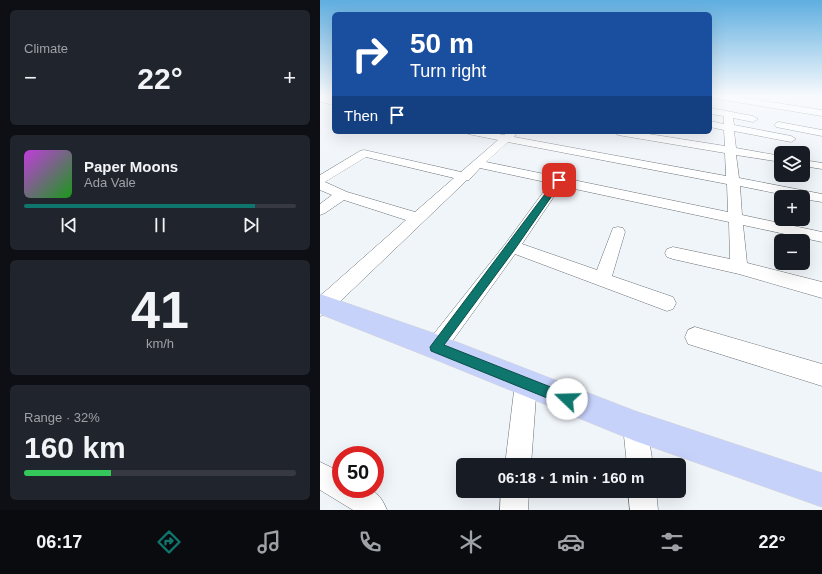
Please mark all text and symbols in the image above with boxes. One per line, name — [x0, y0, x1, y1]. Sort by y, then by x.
icon: right — [344, 28, 396, 80]
text: 50 m — [410, 28, 474, 59]
text: Climate — [24, 41, 68, 56]
text: Turn right — [410, 61, 486, 81]
text: 22° — [137, 62, 183, 95]
text: − — [24, 65, 37, 90]
text: + — [283, 65, 296, 90]
icon: arrive — [386, 104, 408, 126]
text: Then — [344, 107, 378, 124]
map controls — [774, 146, 810, 270]
button: layers — [774, 146, 810, 182]
text: Paper Moons — [84, 158, 178, 175]
pin — [542, 163, 576, 197]
icon: arrive — [548, 169, 570, 191]
text: Ada Vale — [84, 175, 136, 190]
button: + — [774, 190, 810, 226]
icon: previous — [58, 214, 80, 236]
icon: pause — [149, 214, 171, 236]
icon: next — [240, 214, 262, 236]
button: − — [774, 234, 810, 270]
text: 41 — [131, 281, 189, 339]
text: km/h — [146, 336, 174, 351]
position arrow — [546, 378, 588, 420]
text: Range · 32% — [24, 410, 100, 425]
text: 160 km — [24, 431, 126, 464]
speed limit sign: 50 — [332, 446, 384, 498]
text: 06:18 · 1 min · 160 m — [498, 469, 644, 486]
icon: directions — [155, 528, 183, 556]
icon: music — [255, 528, 283, 556]
icon: phone — [356, 528, 384, 556]
icon: climate — [457, 528, 485, 556]
icon: car — [557, 528, 585, 556]
icon: filters — [658, 528, 686, 556]
text: 06:17 — [36, 532, 82, 552]
text: 22° — [758, 532, 786, 552]

